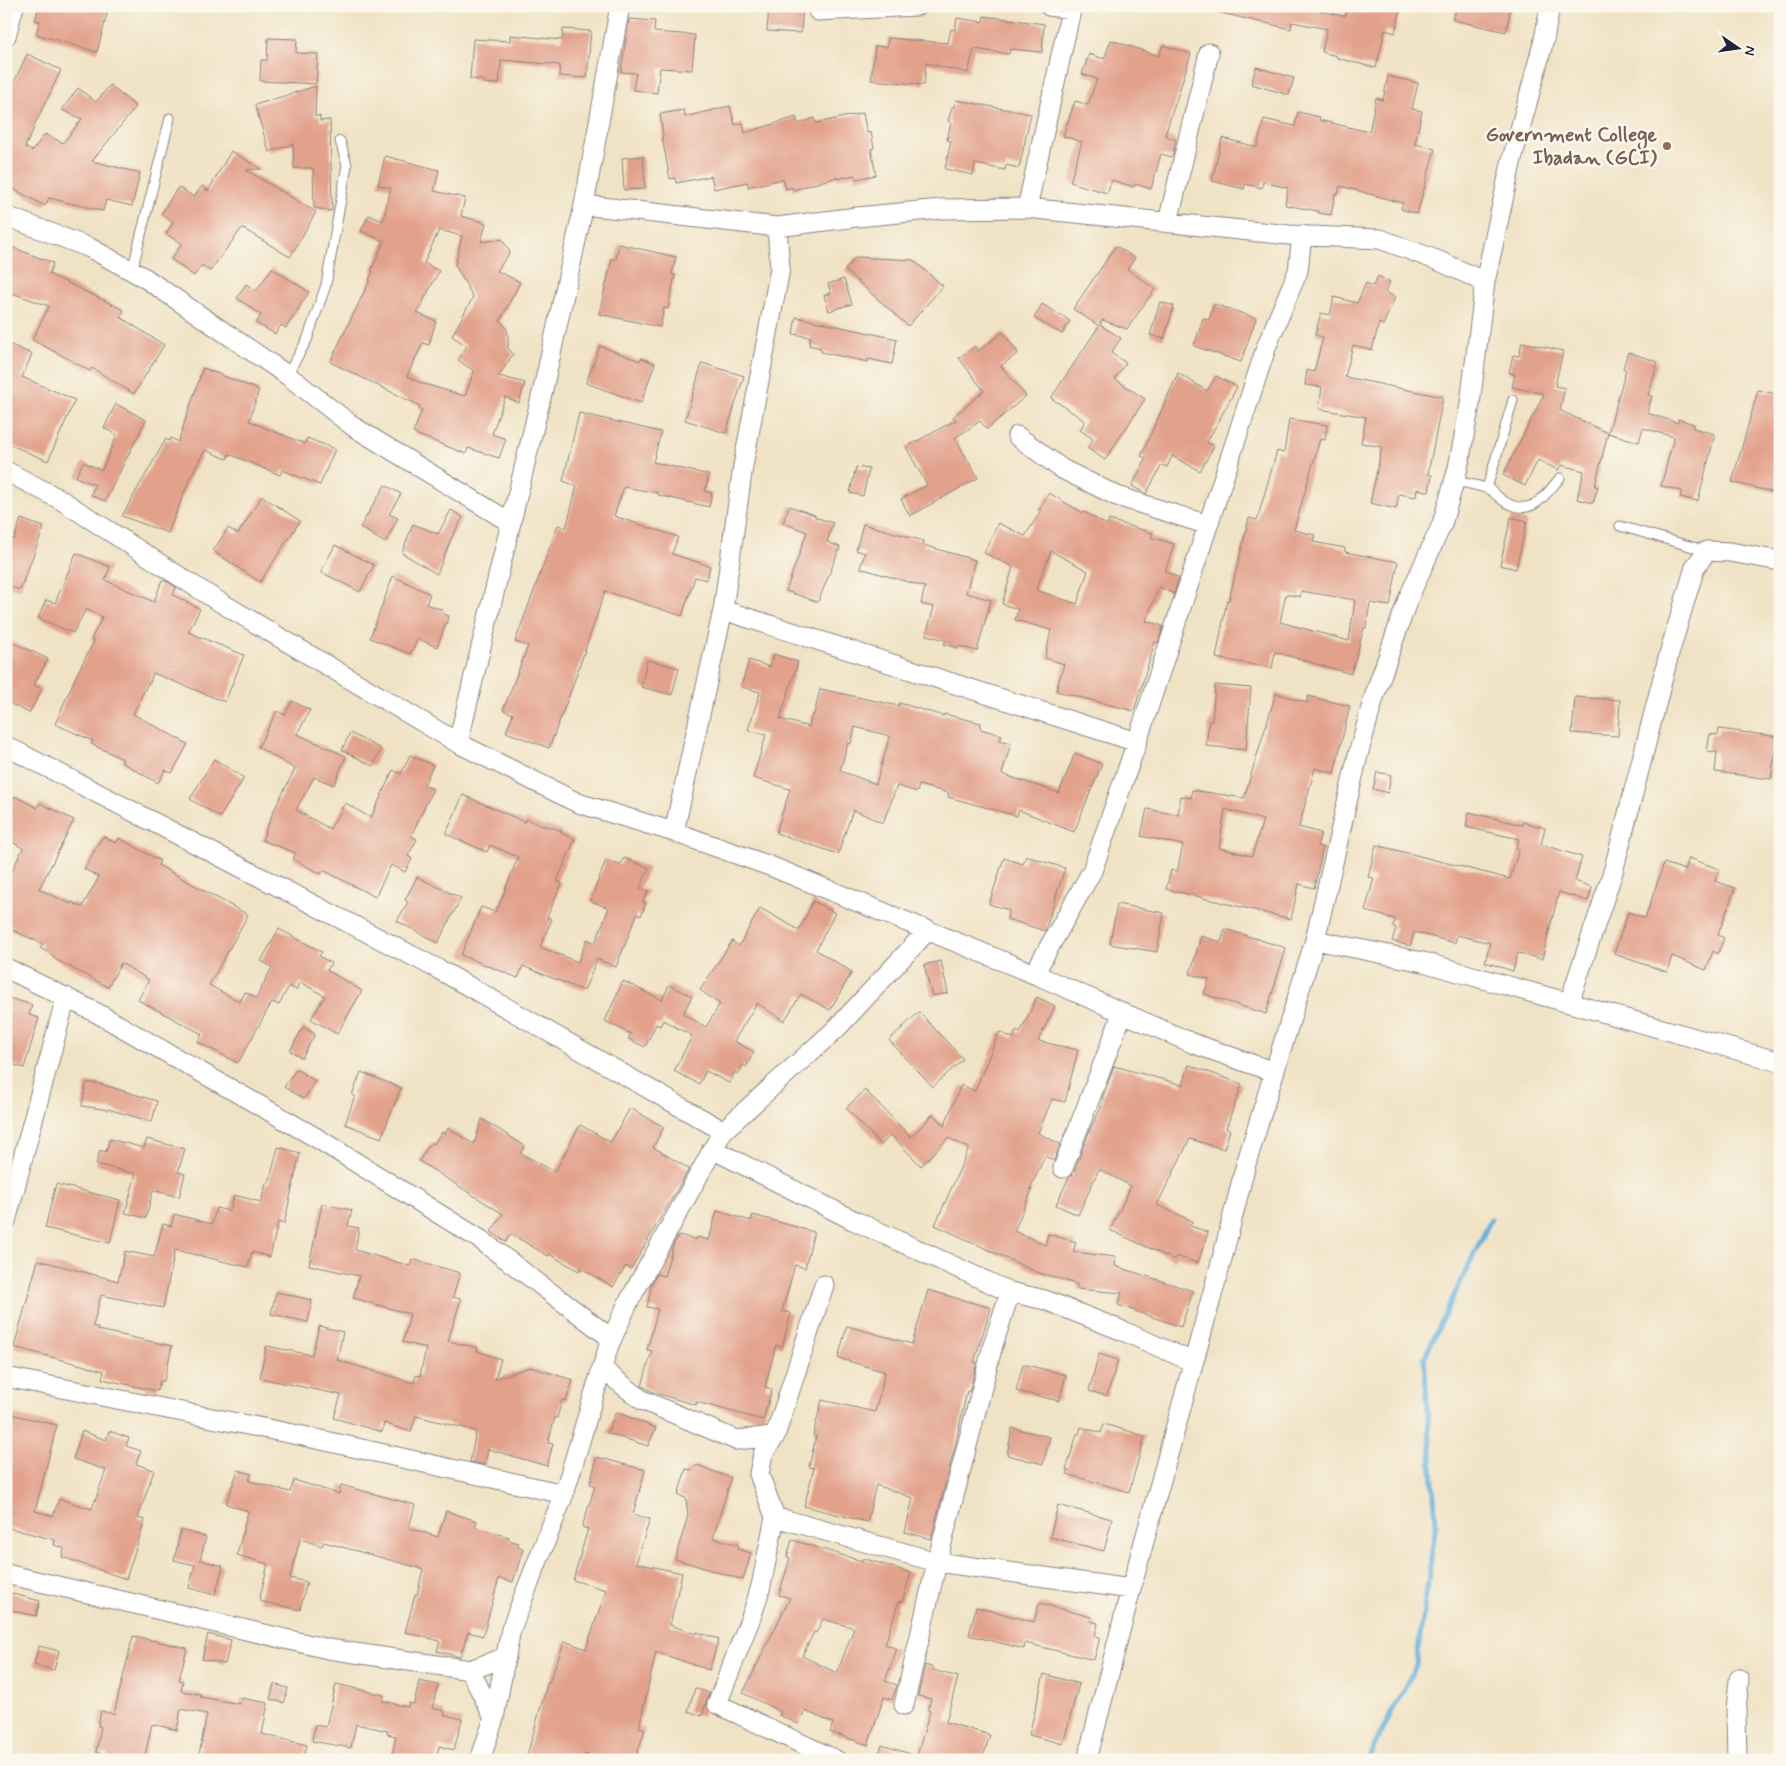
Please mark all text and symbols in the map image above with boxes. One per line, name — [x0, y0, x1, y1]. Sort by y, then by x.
north arrow — [1714, 22, 1764, 72]
text: N — [1740, 44, 1760, 57]
place label: Government College Ibadan (GCI) — [1486, 122, 1658, 172]
marker: Government College Ibadan (GCI) — [1661, 140, 1673, 152]

